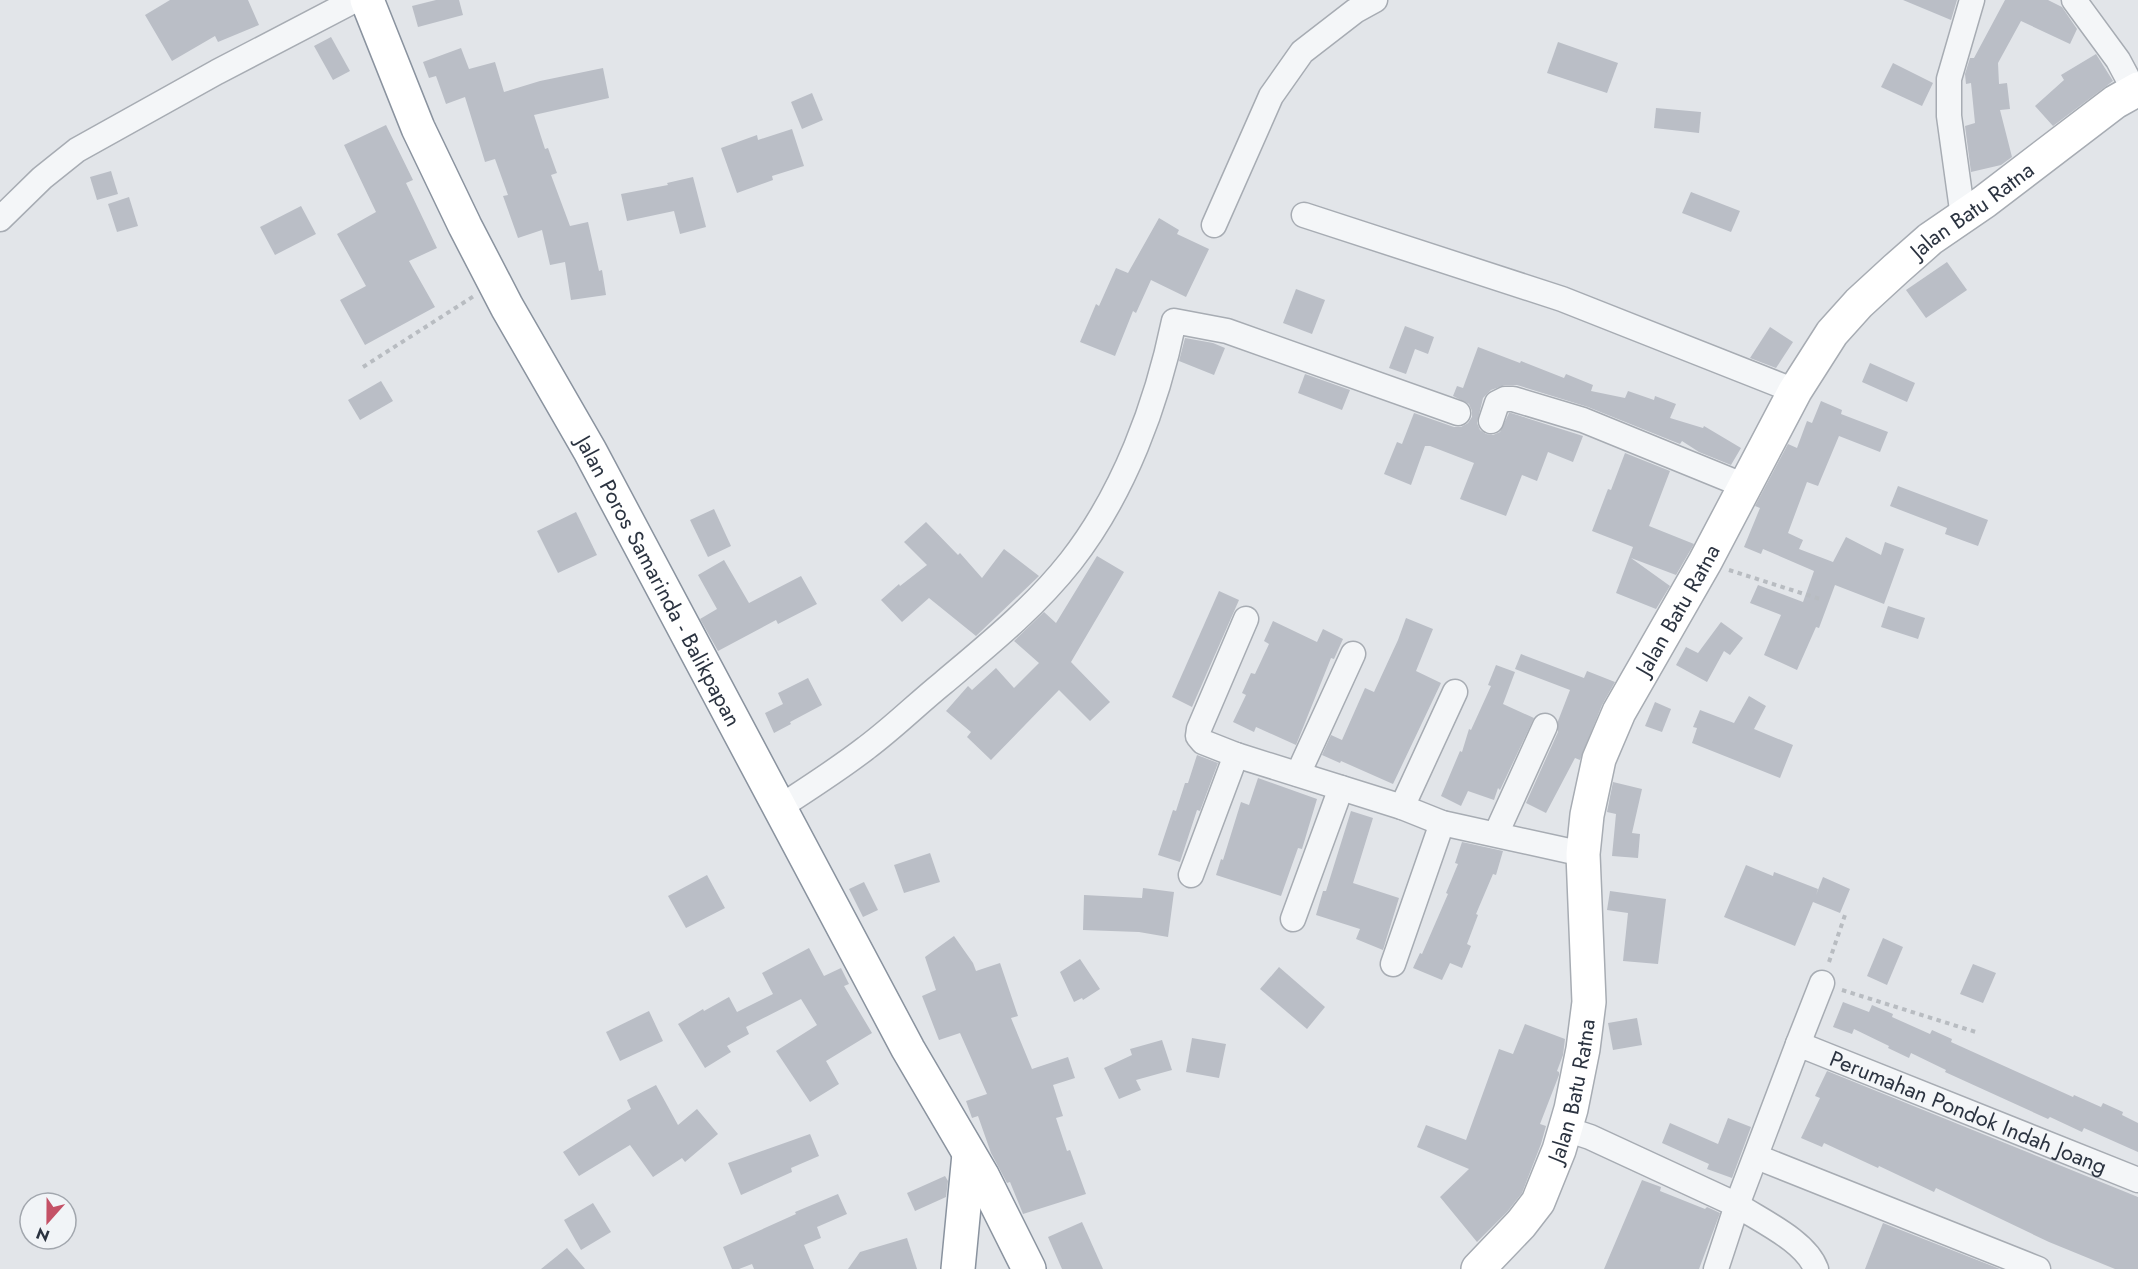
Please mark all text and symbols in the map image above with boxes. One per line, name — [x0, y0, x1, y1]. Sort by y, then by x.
street label: Jalan Batu Ratna — [1901, 154, 2040, 268]
street label: Jalan Poros Samarinda - Balikpapan — [567, 427, 750, 732]
street label: Jalan Batu Ratna — [1626, 538, 1728, 684]
street label: Jalan Batu Ratna — [1538, 1017, 1603, 1170]
street label: Perumahan Pondok Indah Joang — [1825, 1042, 2112, 1182]
north arrow — [18, 1191, 78, 1251]
text: N — [33, 1222, 53, 1248]

